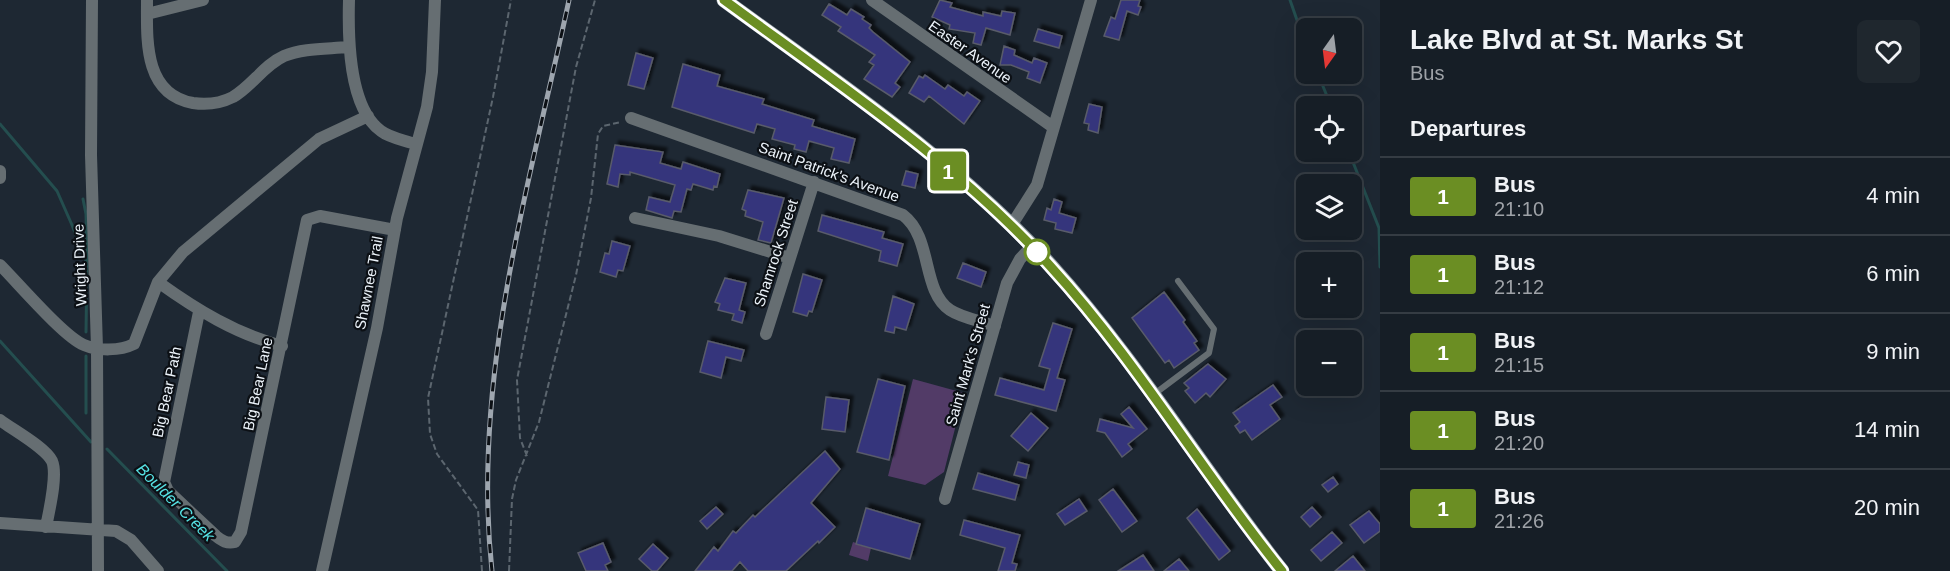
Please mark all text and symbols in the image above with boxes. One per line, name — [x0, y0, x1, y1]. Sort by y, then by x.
street label: Easter Avenue — [926, 17, 1015, 86]
north arrow — [1296, 18, 1362, 84]
map controls — [1296, 18, 1362, 396]
button: heart — [1857, 20, 1920, 83]
text: Lake Blvd at St. Marks St — [1410, 24, 1743, 55]
text: Bus — [1410, 62, 1444, 84]
button: locate — [1296, 96, 1362, 162]
text: Departures — [1410, 116, 1526, 141]
street label: Saint Patrick's Avenue — [756, 138, 902, 205]
line badge: 1 — [928, 152, 968, 190]
text: 1 — [942, 160, 954, 183]
text: Bus — [1494, 172, 1536, 197]
button: layers — [1296, 174, 1362, 240]
text: 4 min — [1866, 183, 1920, 208]
text: 1 — [1437, 185, 1449, 208]
street label: Shamrock Street — [750, 196, 801, 309]
text: 21:10 — [1494, 198, 1544, 220]
street label: Wright Drive — [70, 224, 89, 306]
street label: Shawnee Trail — [351, 235, 386, 331]
unlabelled marker — [1024, 239, 1050, 265]
text: Bus — [1494, 250, 1536, 275]
button: + — [1296, 252, 1362, 318]
text: 6 min — [1866, 261, 1920, 286]
text: 1 — [1437, 263, 1449, 286]
text: 21:12 — [1494, 276, 1544, 298]
street label: Saint Mark's Street — [942, 301, 993, 428]
text: Bus — [1494, 328, 1536, 353]
button: − — [1296, 330, 1362, 396]
street label: Big Bear Lane — [239, 336, 276, 432]
text: 9 min — [1866, 339, 1920, 364]
text: 1 — [1437, 341, 1449, 364]
street label: Big Bear Path — [149, 345, 184, 439]
text: 21:15 — [1494, 354, 1544, 376]
text: Bus — [1494, 406, 1536, 431]
text: 14 min — [1854, 417, 1920, 442]
text: 1 — [1437, 419, 1449, 442]
text: 21:20 — [1494, 432, 1544, 454]
water label: Boulder Creek — [133, 460, 219, 545]
text: Bus — [1494, 484, 1536, 509]
text: 20 min — [1854, 495, 1920, 520]
text: 1 — [1437, 497, 1449, 520]
text: 21:26 — [1494, 510, 1544, 532]

